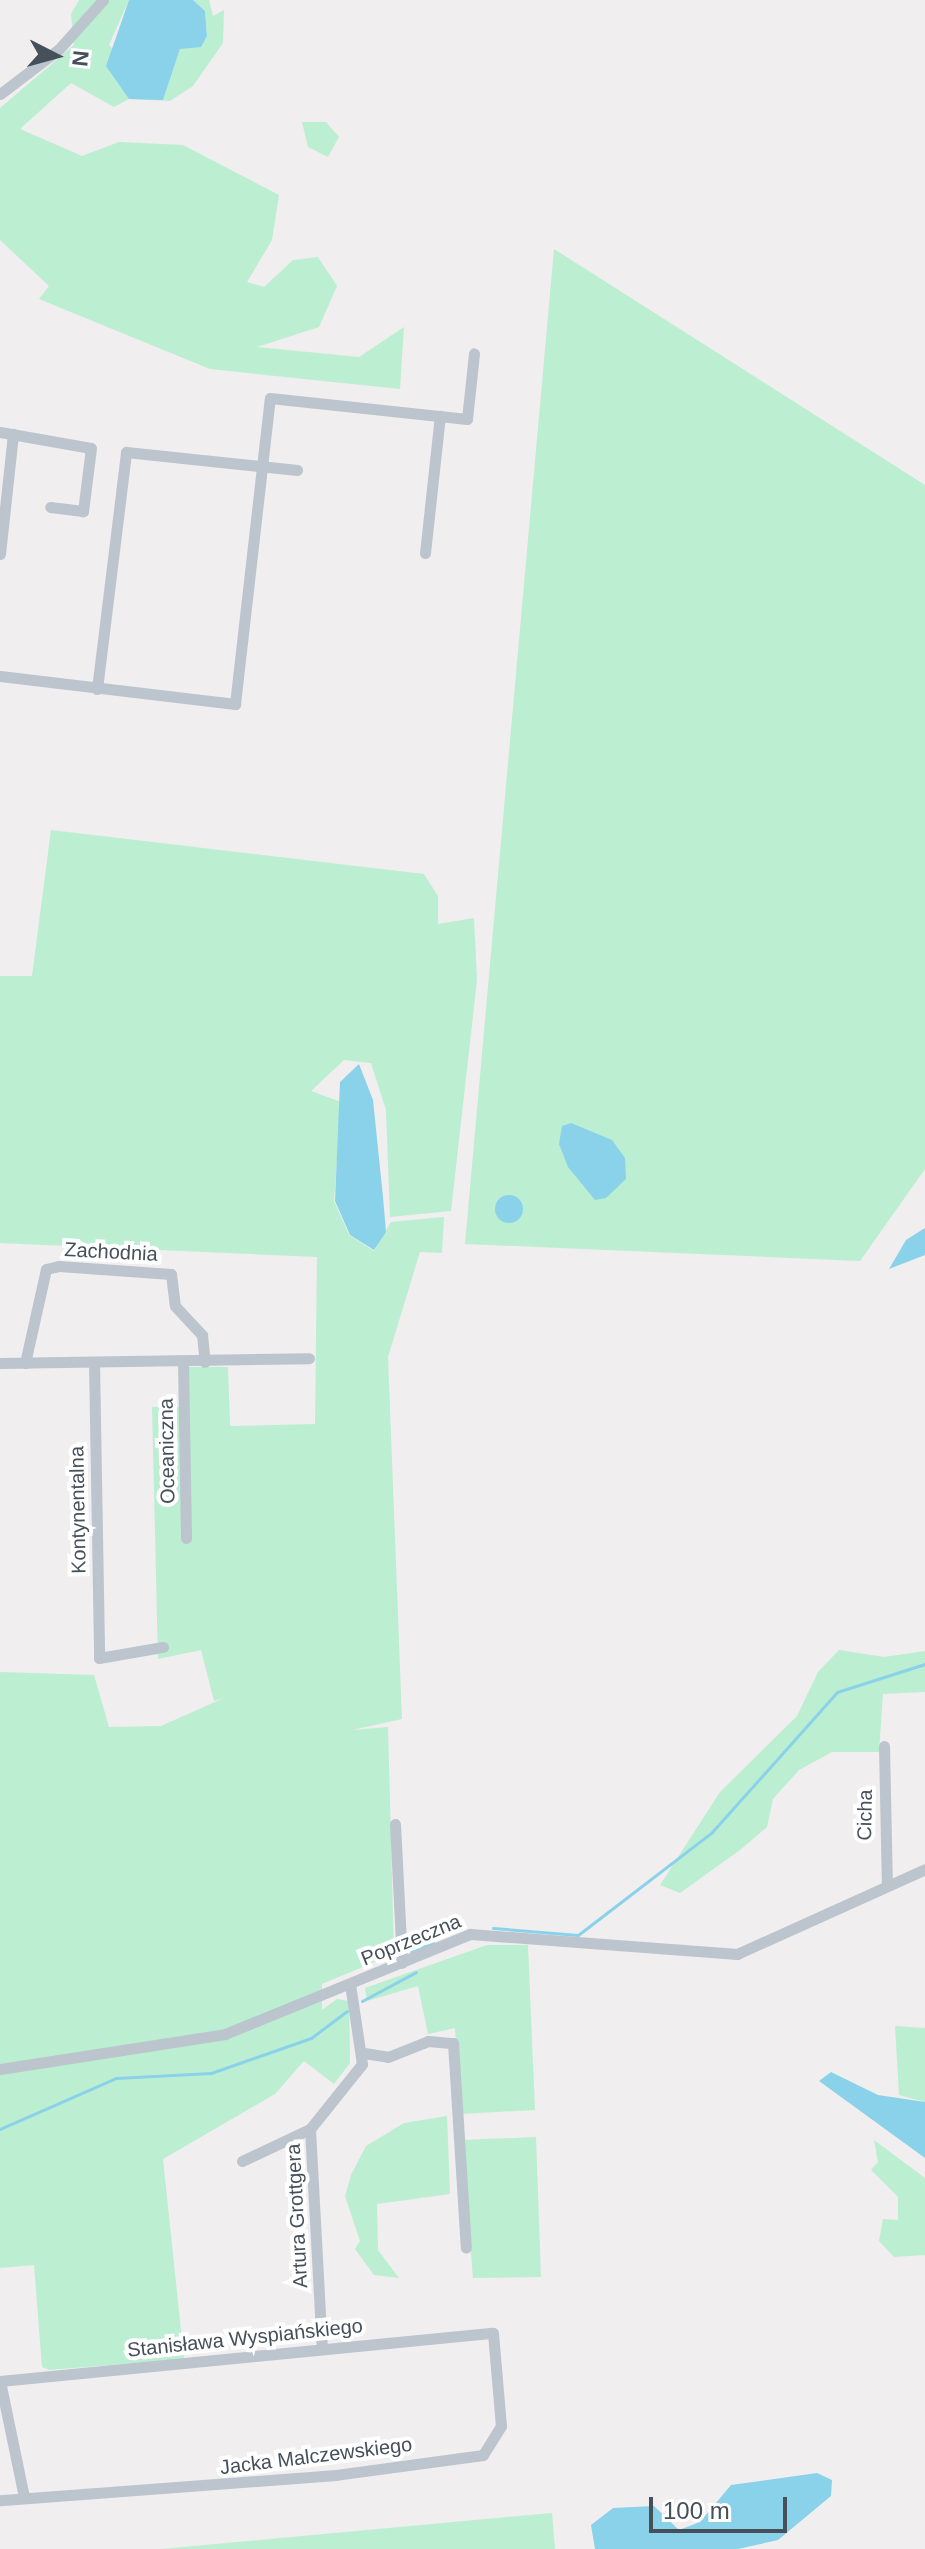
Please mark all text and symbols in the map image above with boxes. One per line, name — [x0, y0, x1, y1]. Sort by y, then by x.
north arrow — [16, 16, 96, 96]
text: N — [67, 49, 94, 68]
street label: Zachodnia — [64, 1238, 158, 1266]
street label: Oceaniczna — [154, 1398, 180, 1504]
street label: Kontynentalna — [65, 1446, 91, 1574]
street label: Cicha — [853, 1789, 877, 1841]
street label: Poprzeczna — [358, 1909, 464, 1971]
street label: Artura Grottgera — [281, 2143, 313, 2289]
street label: Stanisława Wyspiańskiego — [126, 2314, 364, 2362]
street label: Jacka Malczewskiego — [219, 2432, 413, 2480]
scale bar — [653, 2481, 791, 2531]
text: 100 m — [663, 2497, 730, 2524]

